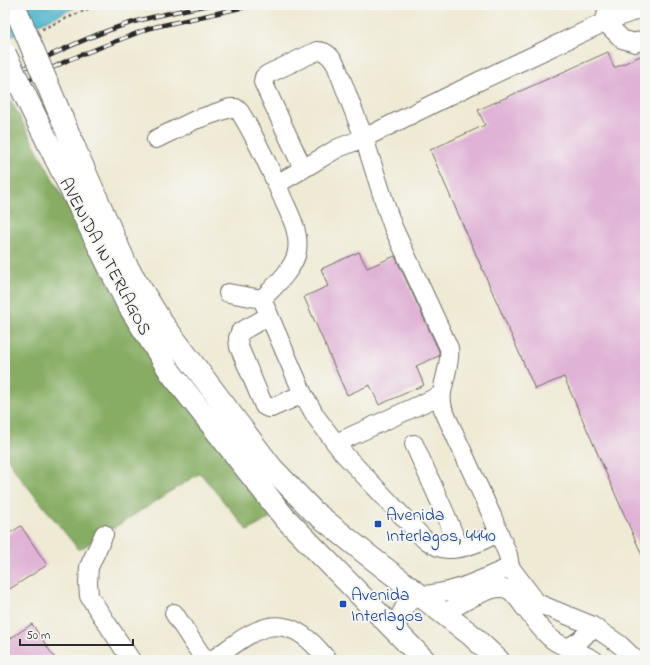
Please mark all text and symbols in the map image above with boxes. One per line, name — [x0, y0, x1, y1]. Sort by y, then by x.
street label: AVENIDA INTERLAGOS — [52, 174, 157, 340]
place label: Avenida Interlagos, 4440 — [386, 503, 496, 551]
marker: Avenida Interlagos, 4440 — [373, 519, 383, 529]
place label: Avenida Interlagos — [351, 583, 423, 631]
marker: Avenida Interlagos — [338, 599, 348, 609]
scale bar — [20, 621, 133, 647]
text: 50 m — [26, 627, 50, 645]

